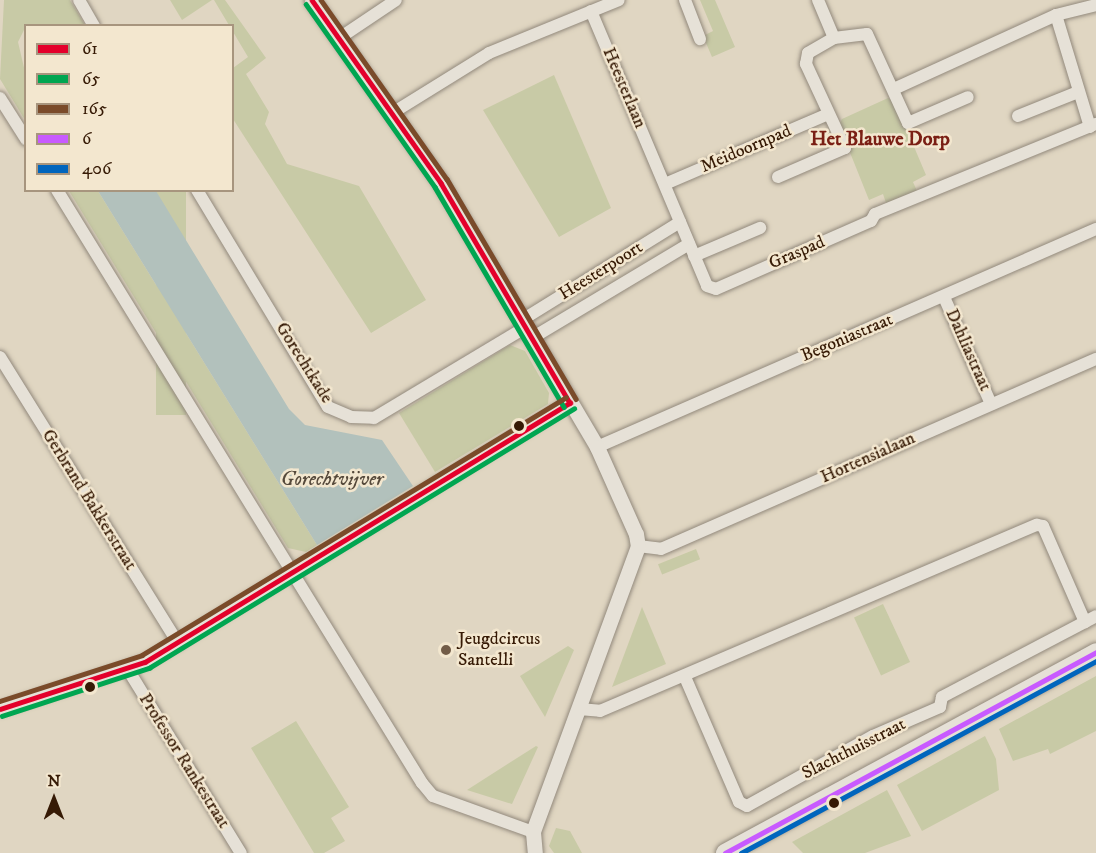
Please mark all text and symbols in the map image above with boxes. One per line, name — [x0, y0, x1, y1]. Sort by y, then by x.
legend — [24, 24, 234, 192]
text: 61 — [82, 38, 98, 60]
street label: Heesterlaan — [597, 44, 651, 132]
text: 65 — [82, 68, 100, 90]
text: 165 — [82, 98, 107, 120]
street label: Meidoornpad — [697, 120, 795, 178]
district label: Het Blauwe Dorp — [810, 127, 950, 151]
text: 6 — [82, 128, 91, 150]
text: 406 — [82, 158, 111, 180]
street label: Graspad — [766, 232, 828, 274]
street label: Heesterpoort — [555, 237, 647, 305]
street label: Dahliastraat — [940, 306, 996, 394]
street label: Begoniastraat — [798, 309, 896, 367]
street label: Gorechtkade — [271, 319, 337, 407]
unlabelled marker — [513, 420, 525, 432]
street label: Gerbrand Bakkerstraat — [37, 426, 141, 574]
street label: Hortensialaan — [817, 428, 919, 488]
water label: Gorechtvijver — [281, 467, 383, 491]
place label: Jeugdcircus Santelli — [458, 629, 540, 672]
marker: Jeugdcircus Santelli — [439, 643, 453, 657]
unlabelled marker — [84, 681, 96, 693]
street label: Professor Rankestraat — [134, 690, 234, 832]
street label: Slachthuisstraat — [799, 714, 909, 784]
north arrow — [24, 769, 84, 829]
text: N — [47, 771, 61, 791]
unlabelled marker — [828, 797, 840, 809]

